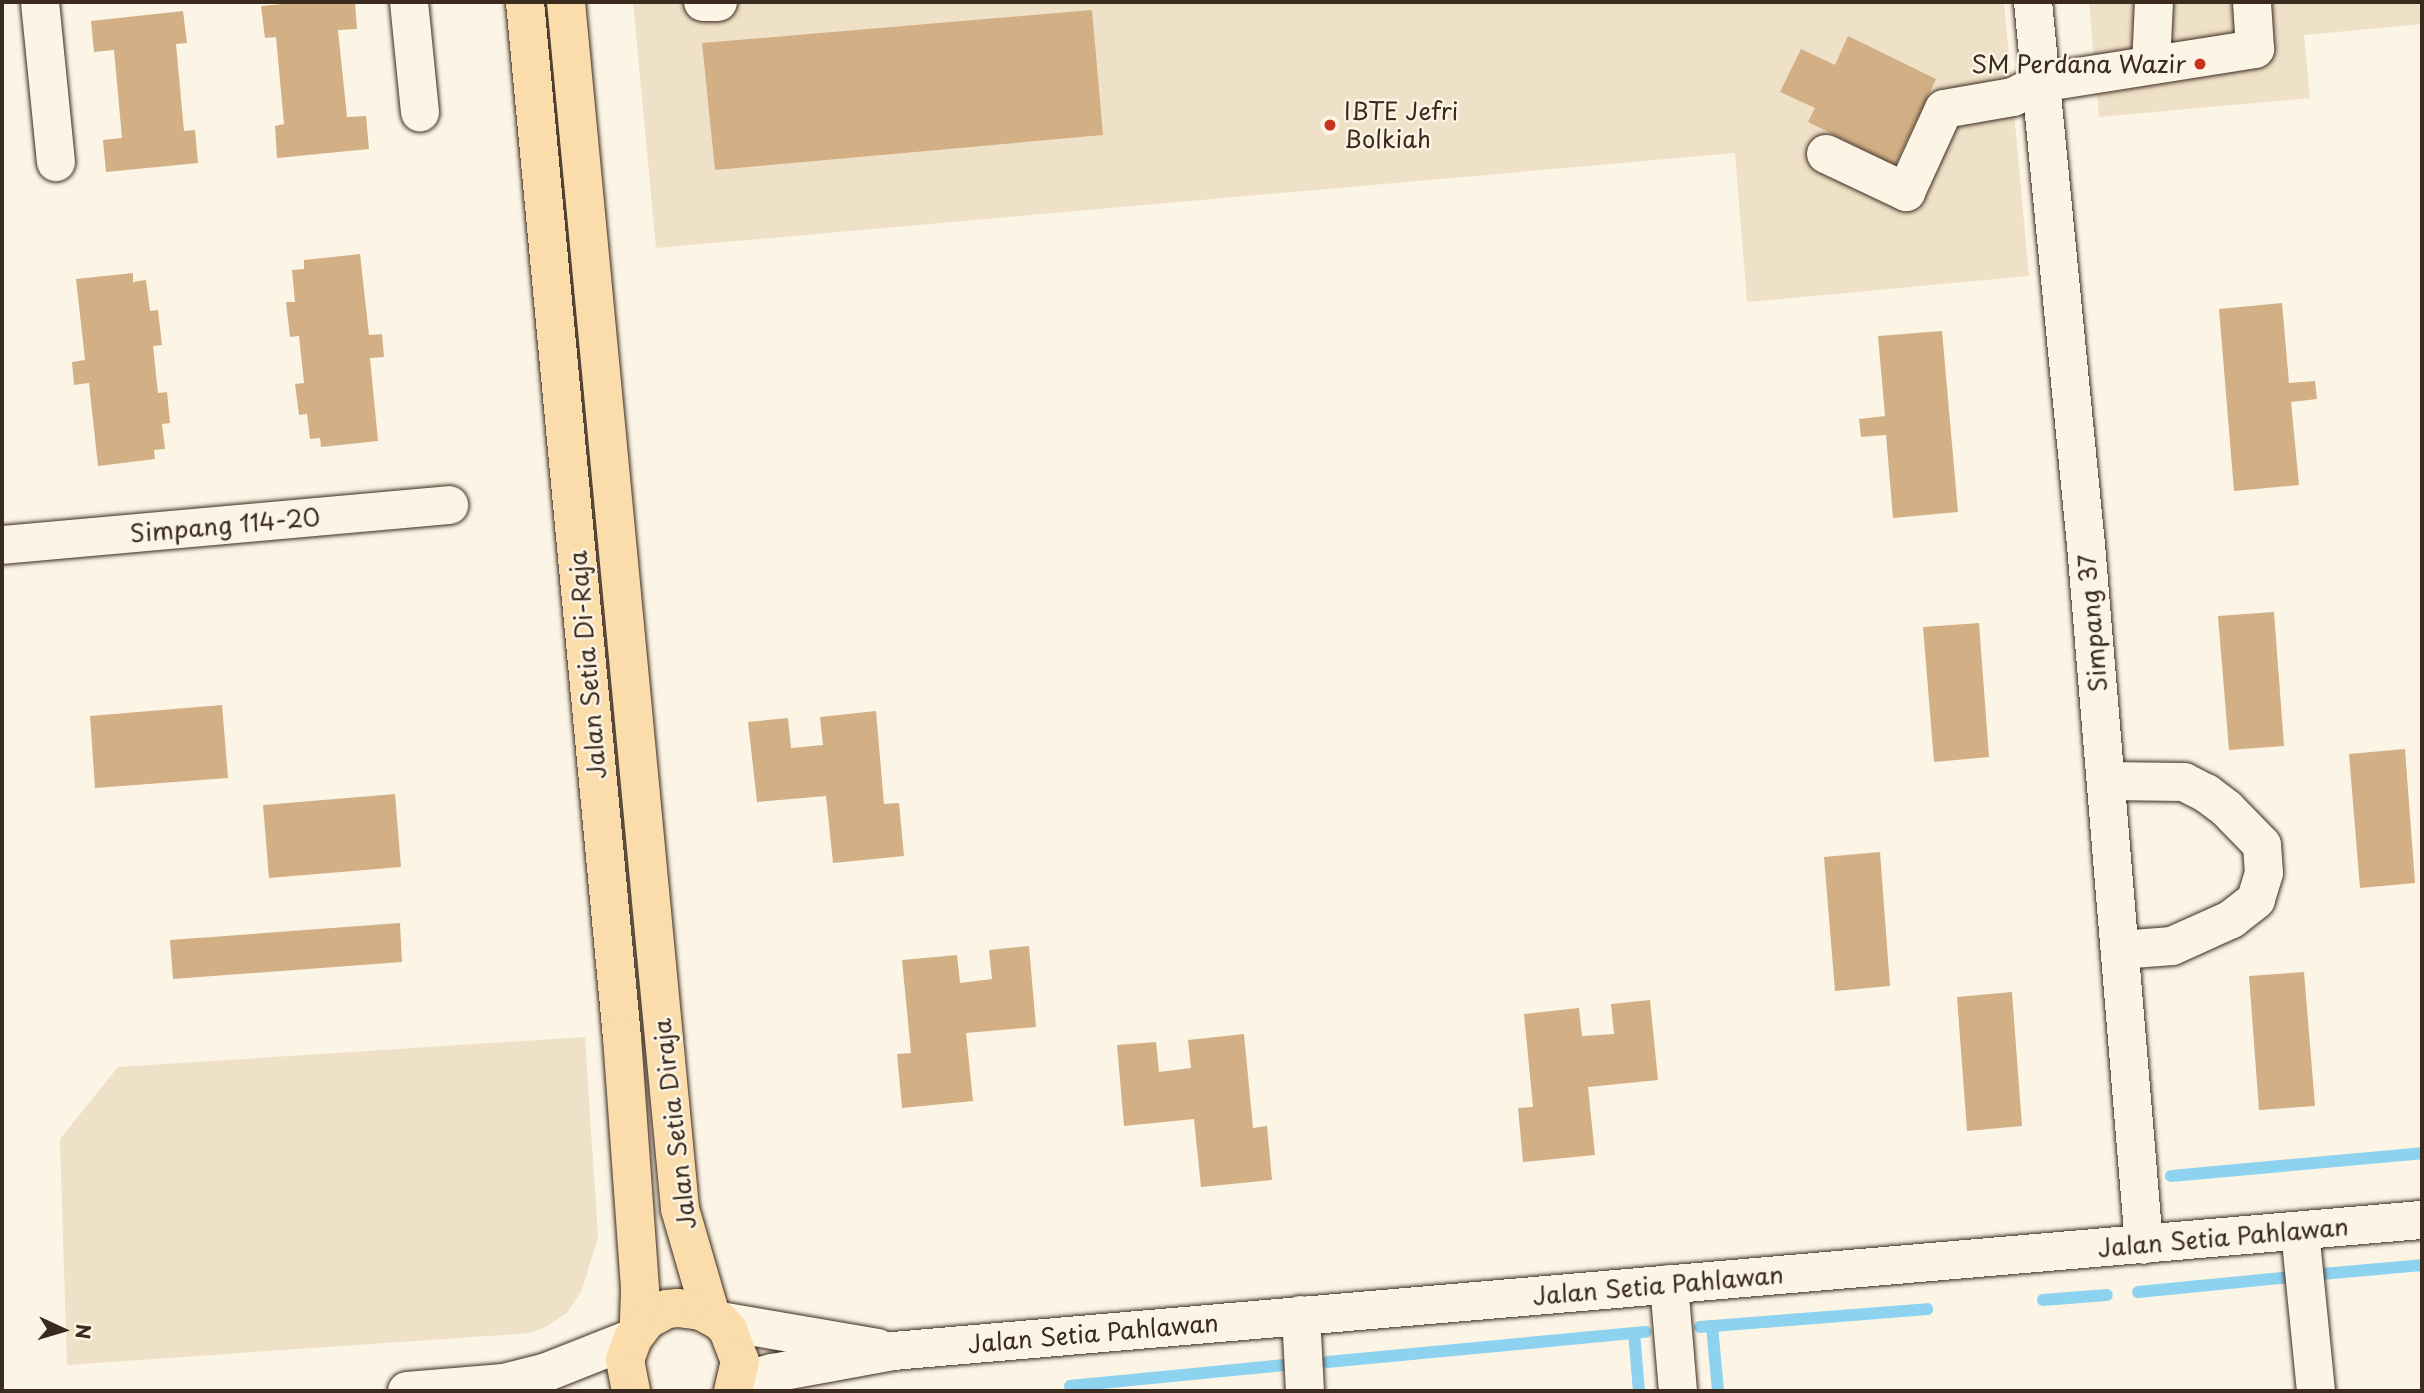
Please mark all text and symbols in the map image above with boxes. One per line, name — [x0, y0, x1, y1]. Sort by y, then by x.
place label: SM Perdana Wazir — [1970, 50, 2186, 78]
marker: SM Perdana Wazir — [2192, 56, 2208, 72]
place label: IBTE Jefri Bolkiah — [1344, 97, 1459, 153]
marker: IBTE Jefri Bolkiah — [1322, 117, 1338, 133]
street label: Simpang 114-20 — [129, 502, 321, 548]
street label: Jalan Setia Di-Raja — [563, 549, 611, 781]
street label: Simpang 37 — [2072, 553, 2112, 693]
street label: Jalan Setia Diraja — [647, 1016, 701, 1232]
street label: Jalan Setia Pahlawan — [2096, 1212, 2350, 1262]
street label: Jalan Setia Pahlawan — [1531, 1260, 1785, 1310]
north arrow — [28, 1295, 98, 1365]
street label: Jalan Setia Pahlawan — [966, 1308, 1220, 1358]
text: N — [69, 1323, 98, 1340]

